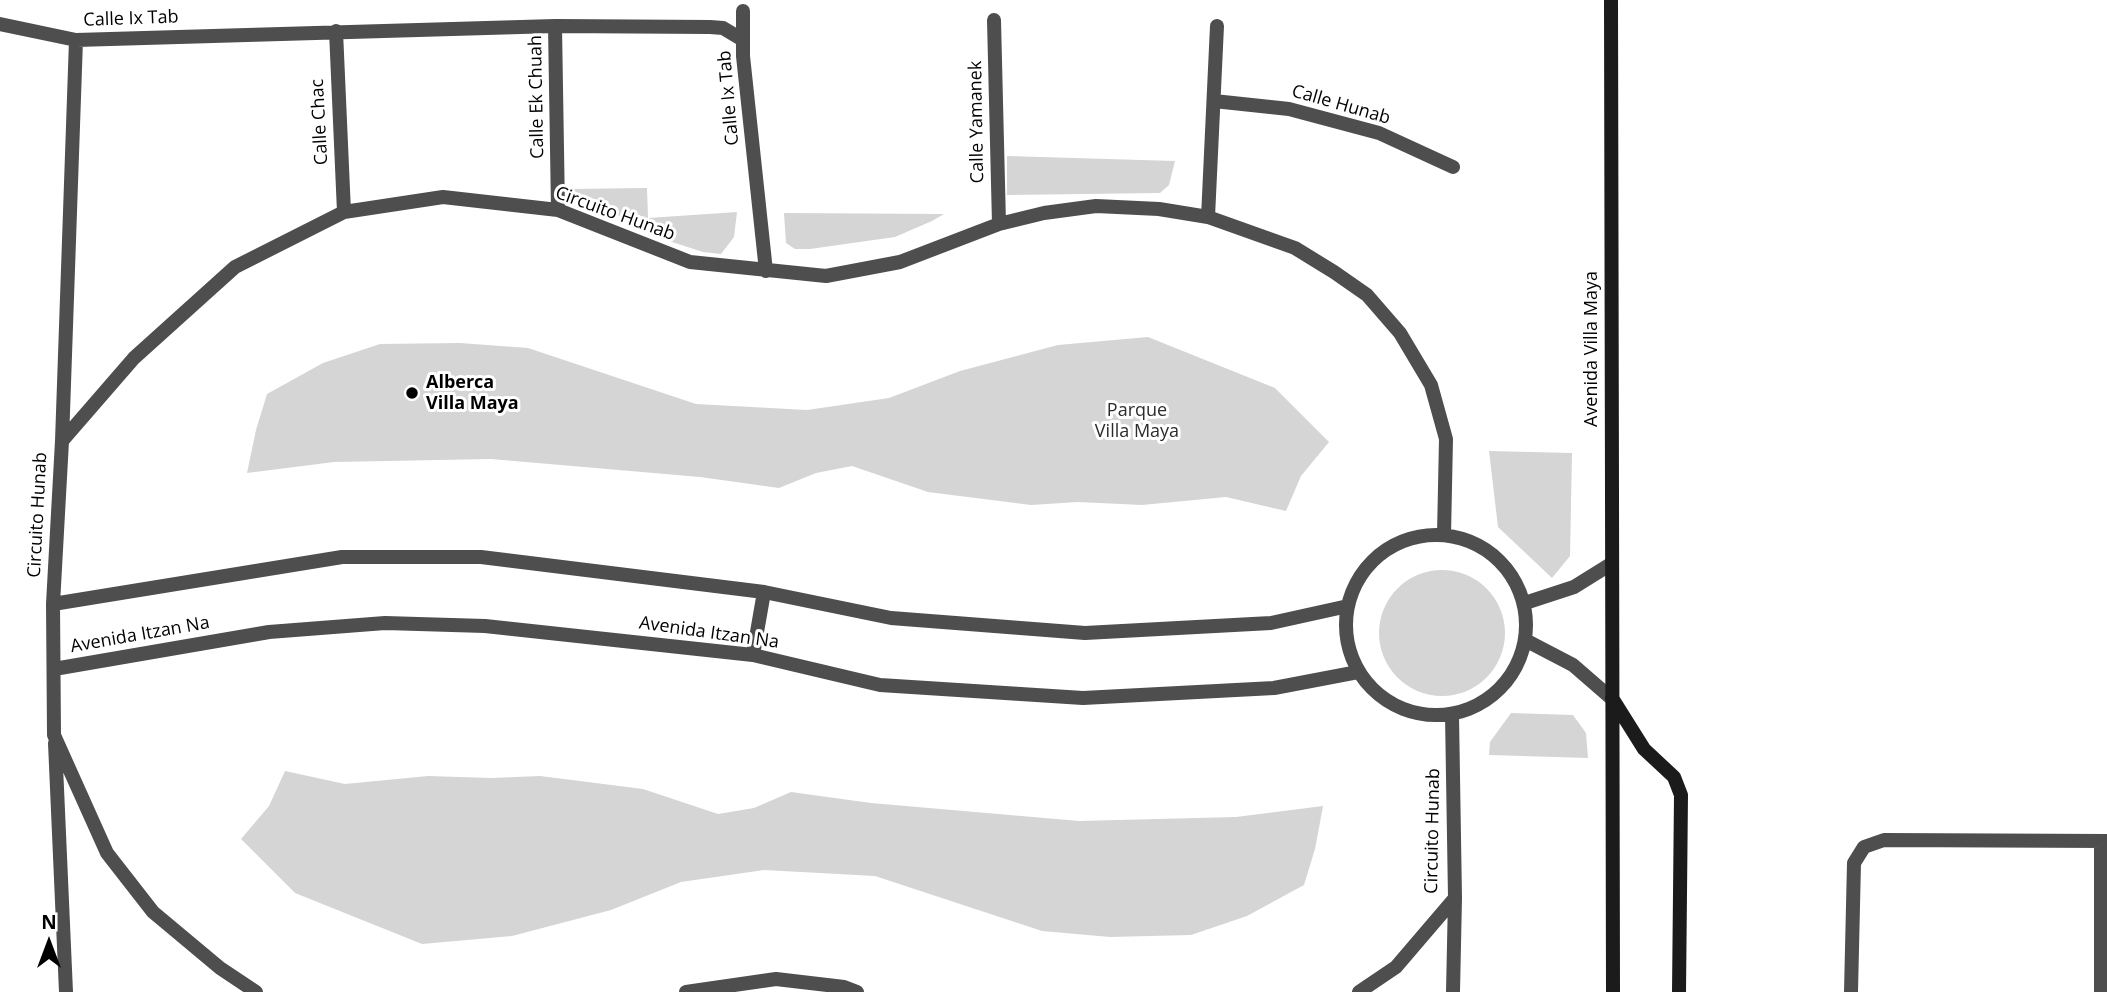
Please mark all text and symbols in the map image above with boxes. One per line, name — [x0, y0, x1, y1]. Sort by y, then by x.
street label: Calle Ix Tab — [83, 7, 179, 31]
street label: Calle Ek Chuah — [525, 35, 549, 159]
street label: Calle Ix Tab — [714, 50, 744, 146]
street label: Calle Yamanek — [965, 61, 989, 183]
street label: Calle Chac — [307, 78, 333, 166]
street label: Calle Hunab — [1289, 81, 1393, 129]
street label: Circuito Hunab — [552, 182, 678, 246]
street label: Avenida Villa Maya — [1581, 271, 1603, 427]
place label: Alberca Villa Maya — [426, 372, 519, 414]
marker: Alberca Villa Maya — [404, 385, 420, 401]
park label: Parque Villa Maya — [1095, 400, 1179, 442]
street label: Circuito Hunab — [24, 452, 52, 578]
street label: Avenida Itzan Na — [69, 612, 211, 658]
street label: Avenida Itzan Na — [638, 612, 780, 654]
street label: Circuito Hunab — [1421, 768, 1445, 894]
north arrow — [14, 908, 84, 978]
text: N — [41, 909, 57, 935]

